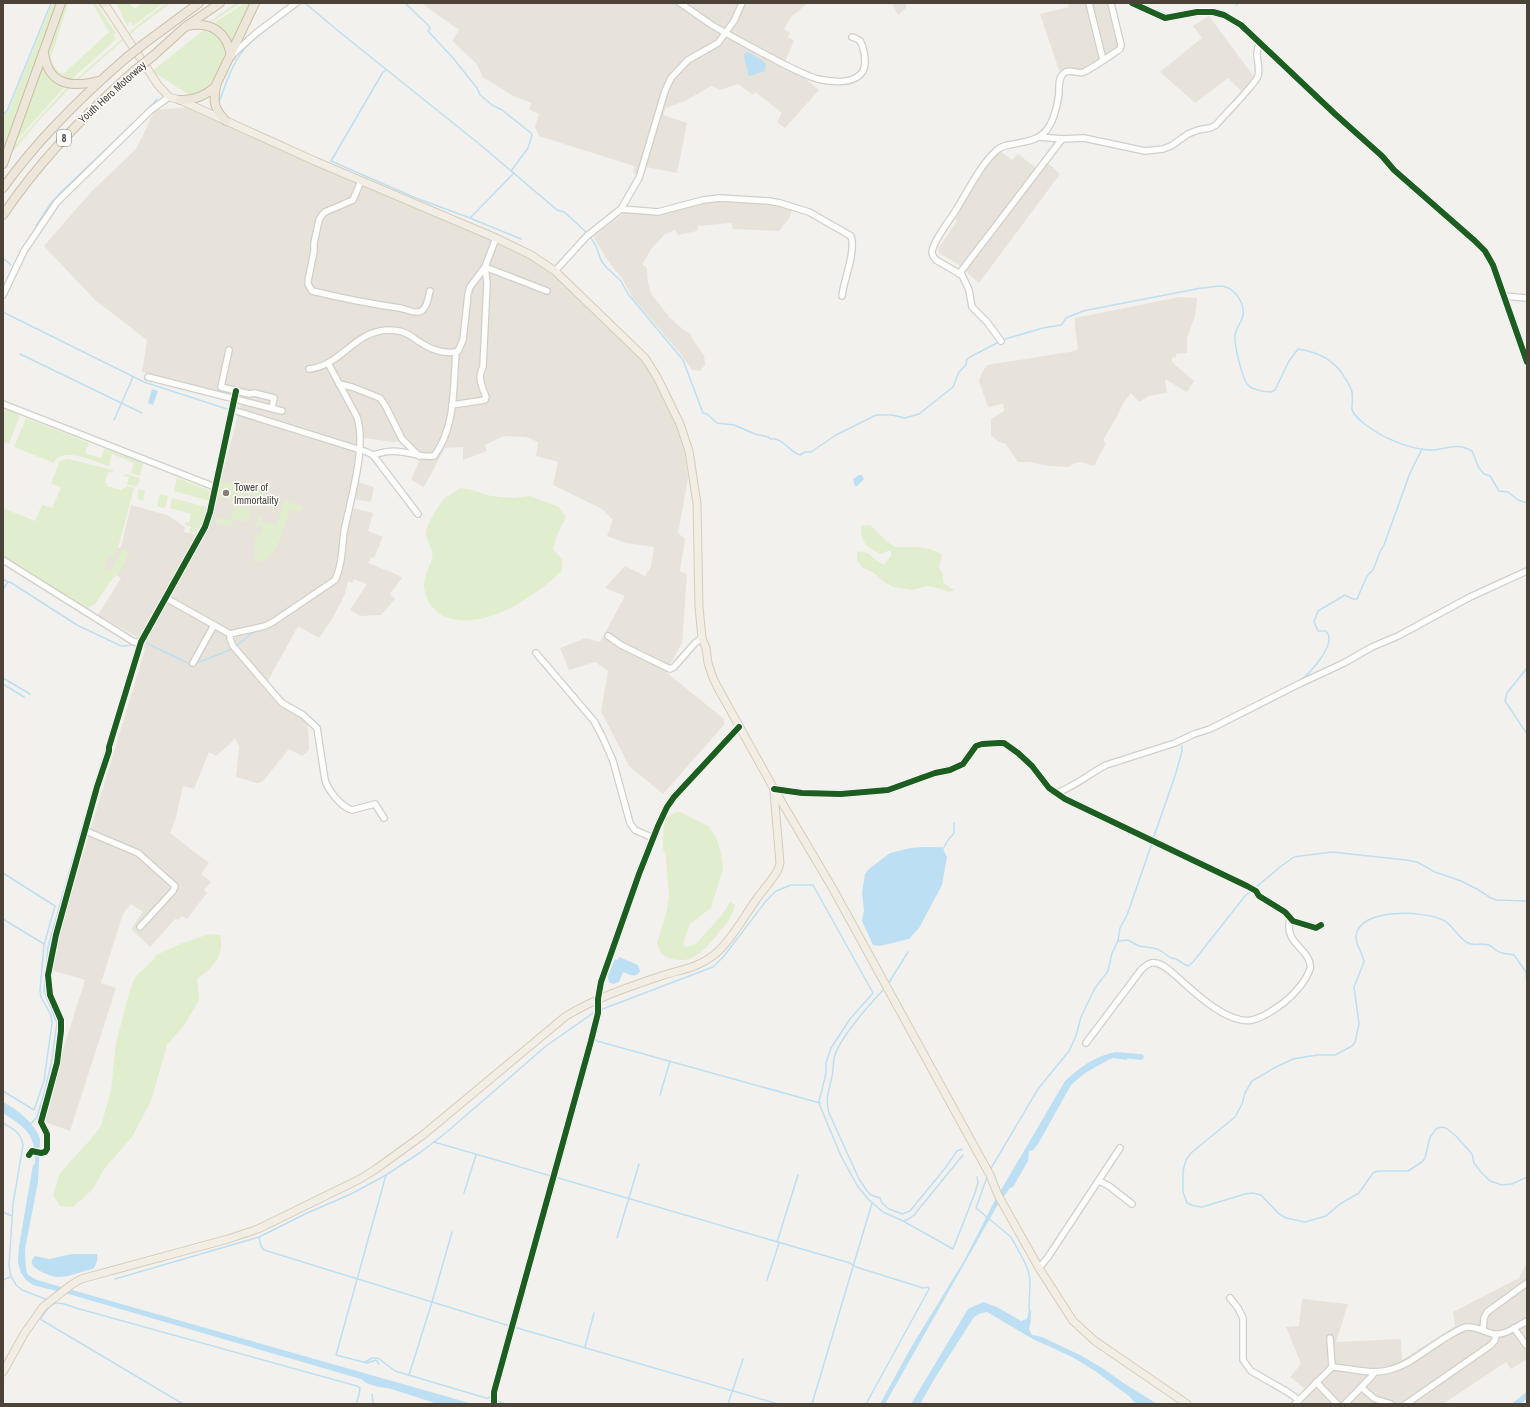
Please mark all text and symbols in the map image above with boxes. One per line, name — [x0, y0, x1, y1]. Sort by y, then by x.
street label: Youth Hero Motorway — [75, 58, 149, 126]
road number: 8 — [57, 130, 71, 146]
place label: Tower of Immortality — [234, 480, 279, 507]
marker: Tower of Immortality — [221, 488, 231, 498]

